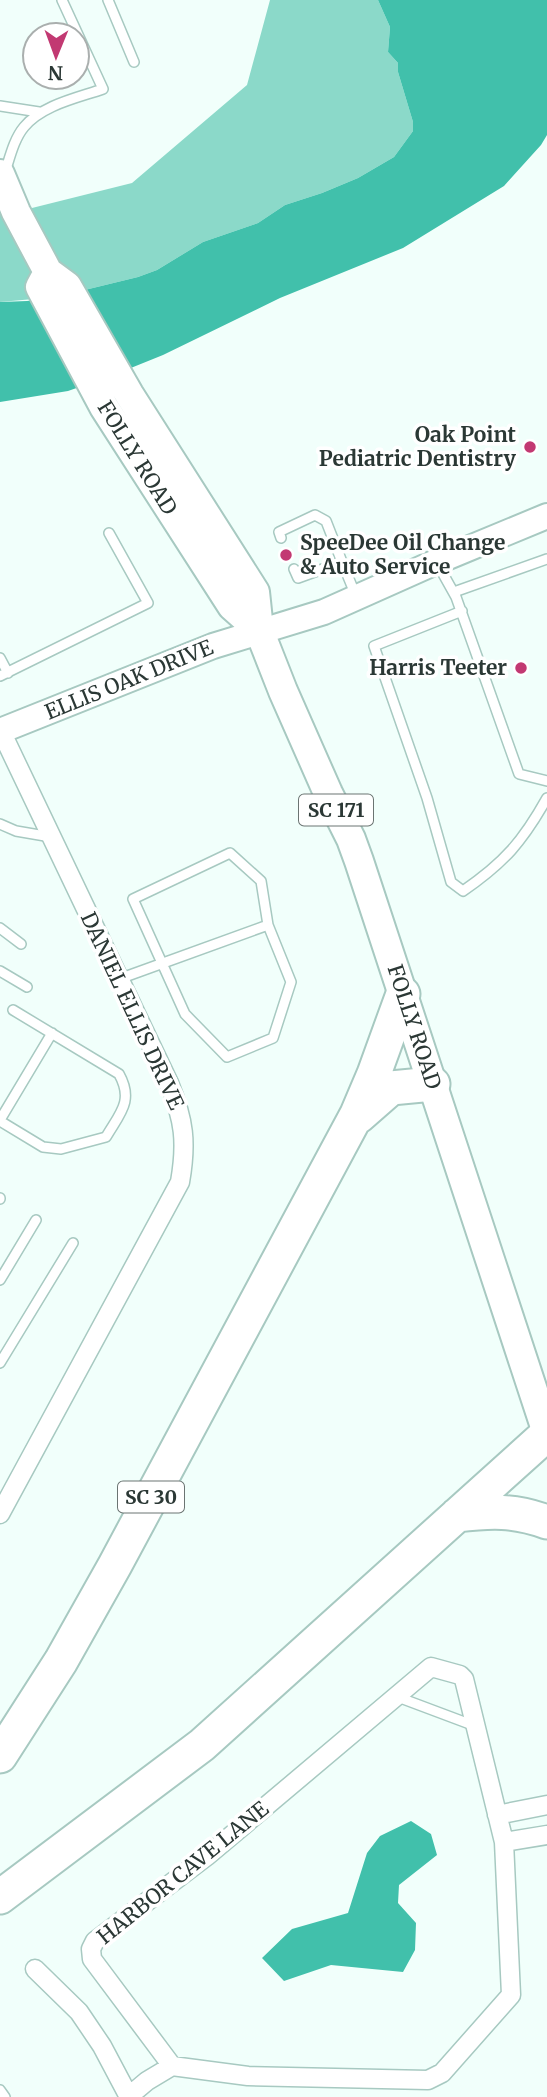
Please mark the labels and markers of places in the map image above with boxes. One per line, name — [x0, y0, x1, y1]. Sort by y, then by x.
place label: Oak Point Pediatric Dentistry — [319, 421, 517, 472]
marker: Oak Point Pediatric Dentistry — [522, 439, 538, 455]
place label: SpeeDee Oil Change & Auto Service — [300, 529, 505, 580]
marker: SpeeDee Oil Change & Auto Service — [278, 547, 294, 563]
place label: Harris Teeter — [369, 654, 507, 681]
marker: Harris Teeter — [513, 660, 529, 676]

